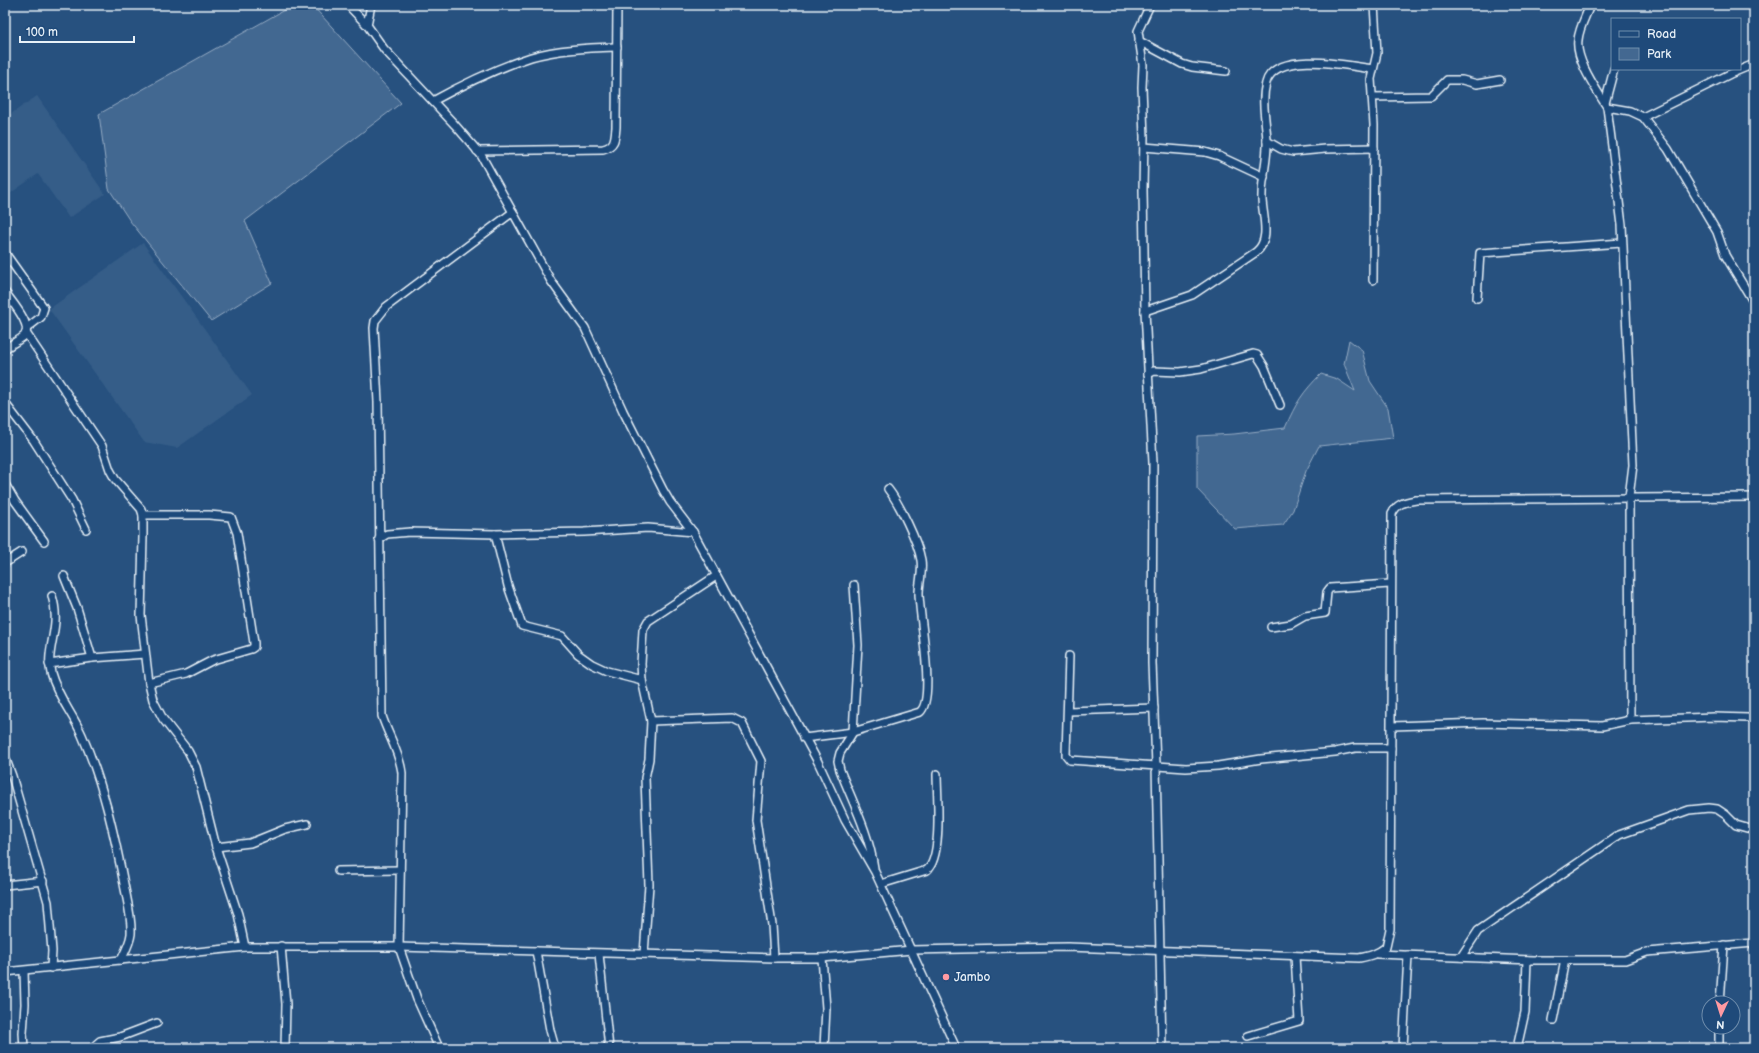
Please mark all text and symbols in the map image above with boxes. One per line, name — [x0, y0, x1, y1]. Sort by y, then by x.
scale bar — [20, 18, 134, 44]
legend — [1611, 18, 1741, 70]
text: 100 m — [26, 25, 58, 40]
text: Road — [1647, 27, 1676, 42]
text: Park — [1647, 47, 1671, 62]
place label: Jambo — [954, 970, 991, 985]
marker: Jambo — [941, 972, 951, 982]
north arrow — [1701, 995, 1741, 1035]
text: N — [1716, 1018, 1725, 1031]

